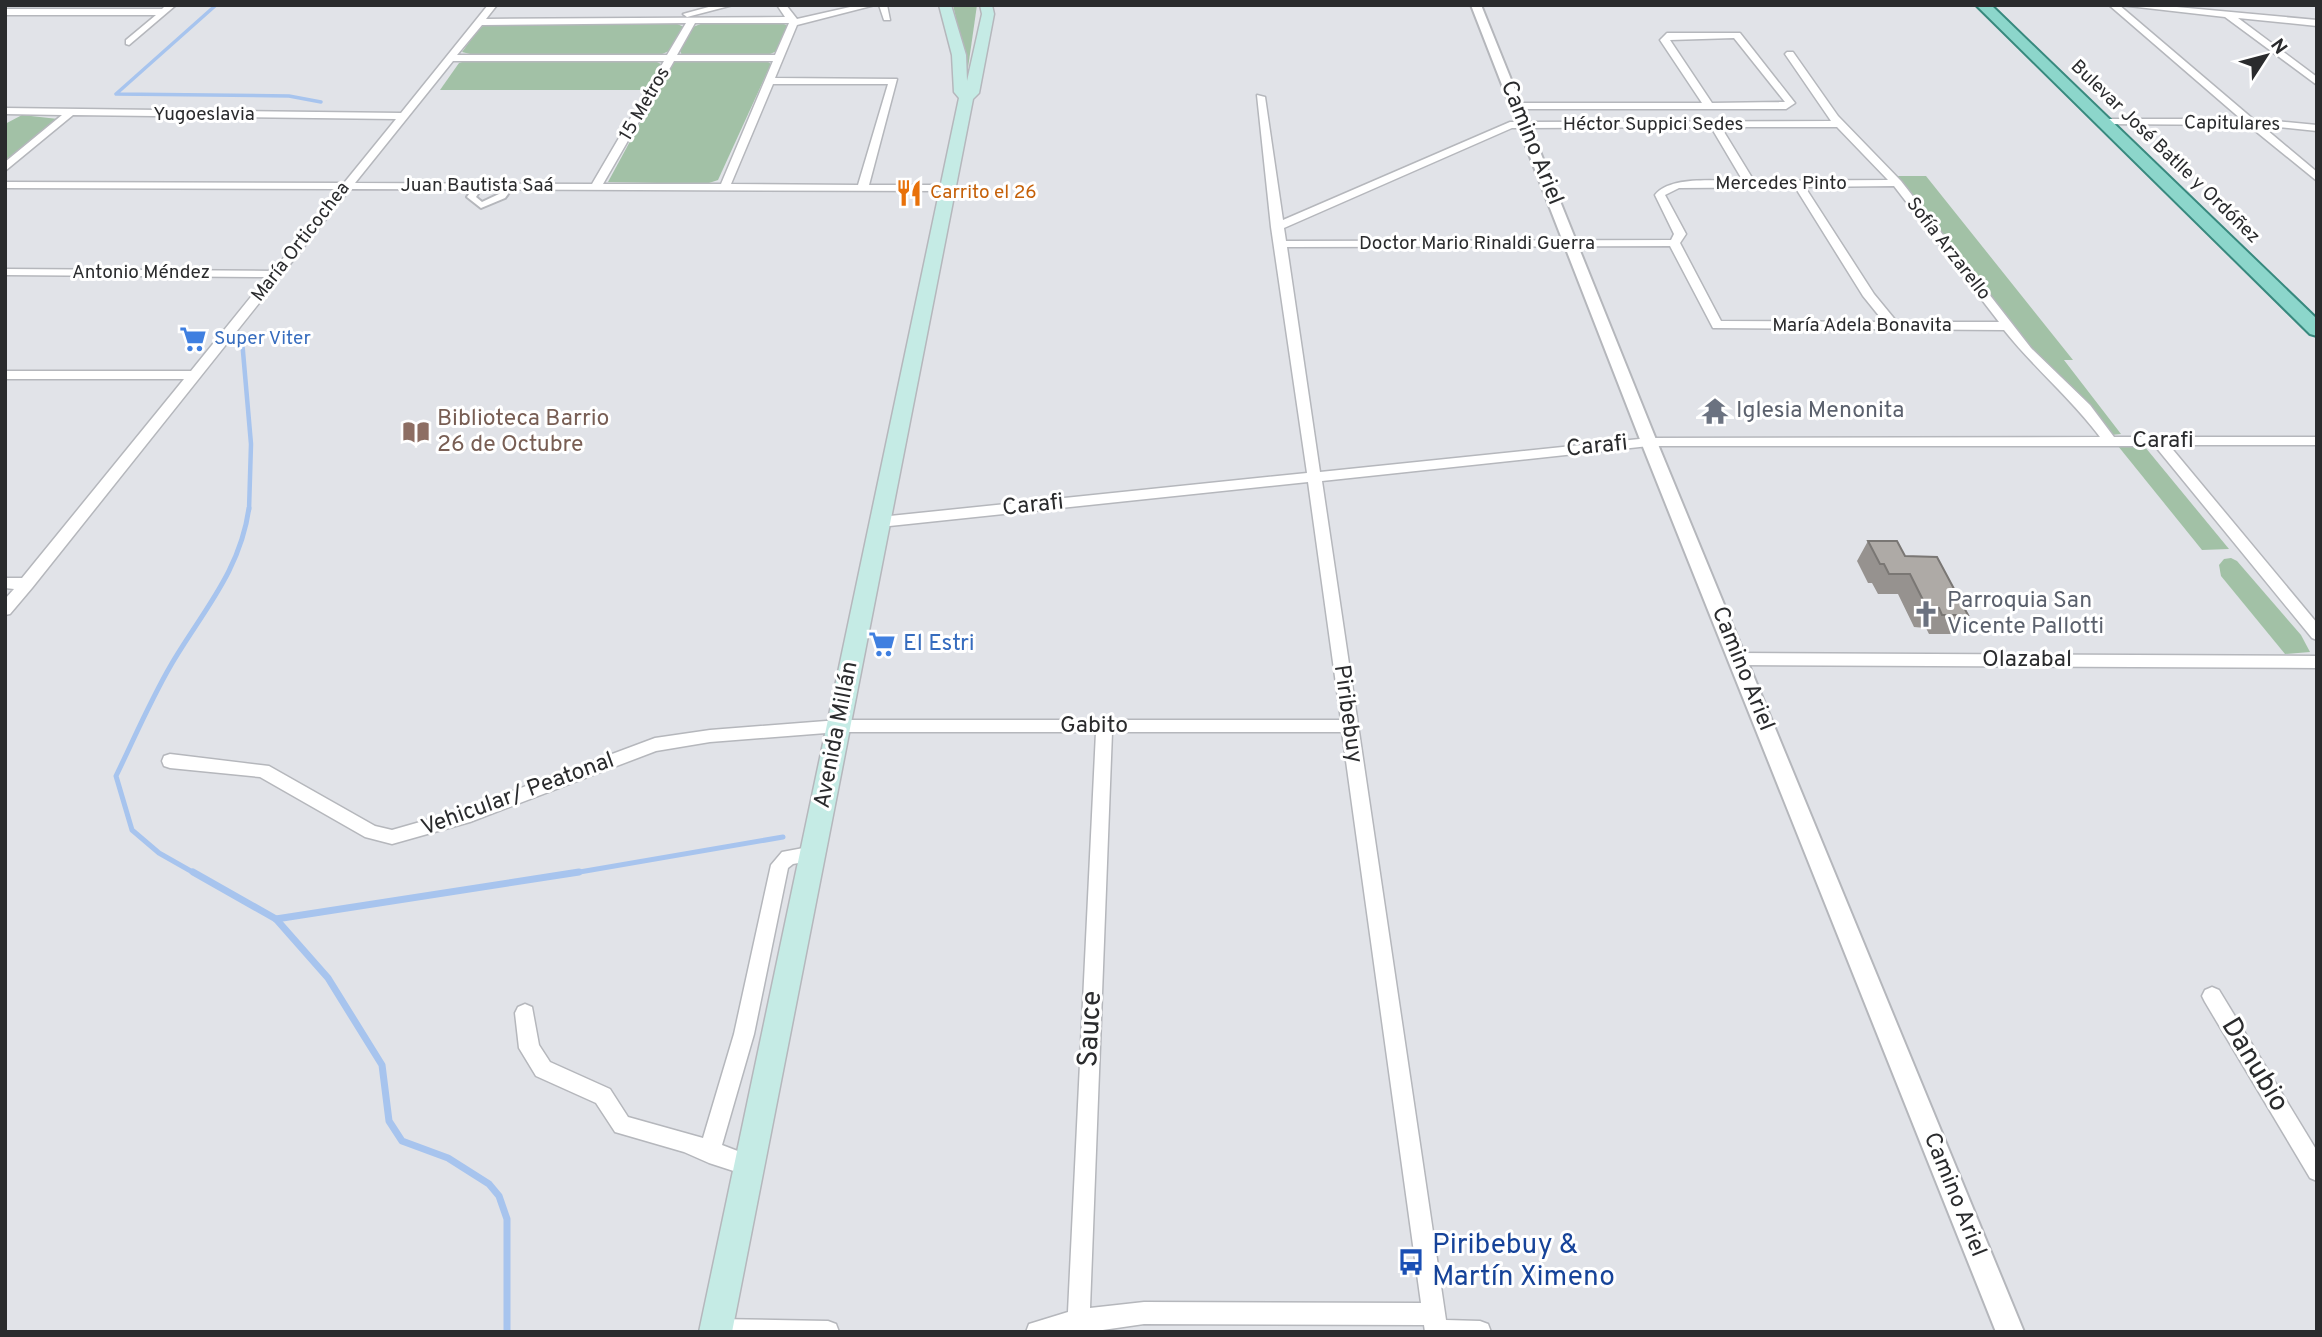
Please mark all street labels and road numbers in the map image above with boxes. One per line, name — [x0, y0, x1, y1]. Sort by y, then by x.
street label: Bulevar José Batlle y Ordóñez — [2065, 55, 2265, 249]
street label: 15 Metros — [614, 63, 676, 145]
street label: Camino Ariel — [1493, 76, 1569, 210]
street label: Yugoeslavia — [153, 103, 255, 127]
street label: Capitulares — [2184, 111, 2280, 137]
street label: Héctor Suppici Sedes — [1563, 113, 1743, 137]
street label: Mercedes Pinto — [1715, 172, 1847, 196]
street label: Juan Bautista Saá — [400, 174, 554, 198]
street label: María Orticochea — [247, 177, 355, 307]
street label: Sofía Arzarello — [1900, 193, 1996, 305]
street label: Doctor Mario Rinaldi Guerra — [1359, 232, 1595, 256]
street label: Antonio Méndez — [72, 261, 210, 285]
street label: María Adela Bonavita — [1772, 314, 1952, 338]
street label: Carafi — [2132, 427, 2194, 456]
street label: Carafi — [1565, 429, 1629, 465]
street label: Carafi — [1001, 488, 1065, 524]
street label: Camino Ariel — [1704, 602, 1780, 736]
street label: Olazabal — [1982, 646, 2072, 675]
street label: Avenida Millán — [809, 659, 865, 811]
street label: Piribebuy — [1326, 663, 1368, 765]
street label: Gabito — [1060, 712, 1128, 741]
street label: Vehicular/ Peatonal — [418, 747, 618, 843]
street label: Sauce — [1071, 990, 1111, 1068]
street label: Danubio — [2212, 1011, 2296, 1119]
street label: Camino Ariel — [1916, 1128, 1992, 1262]

